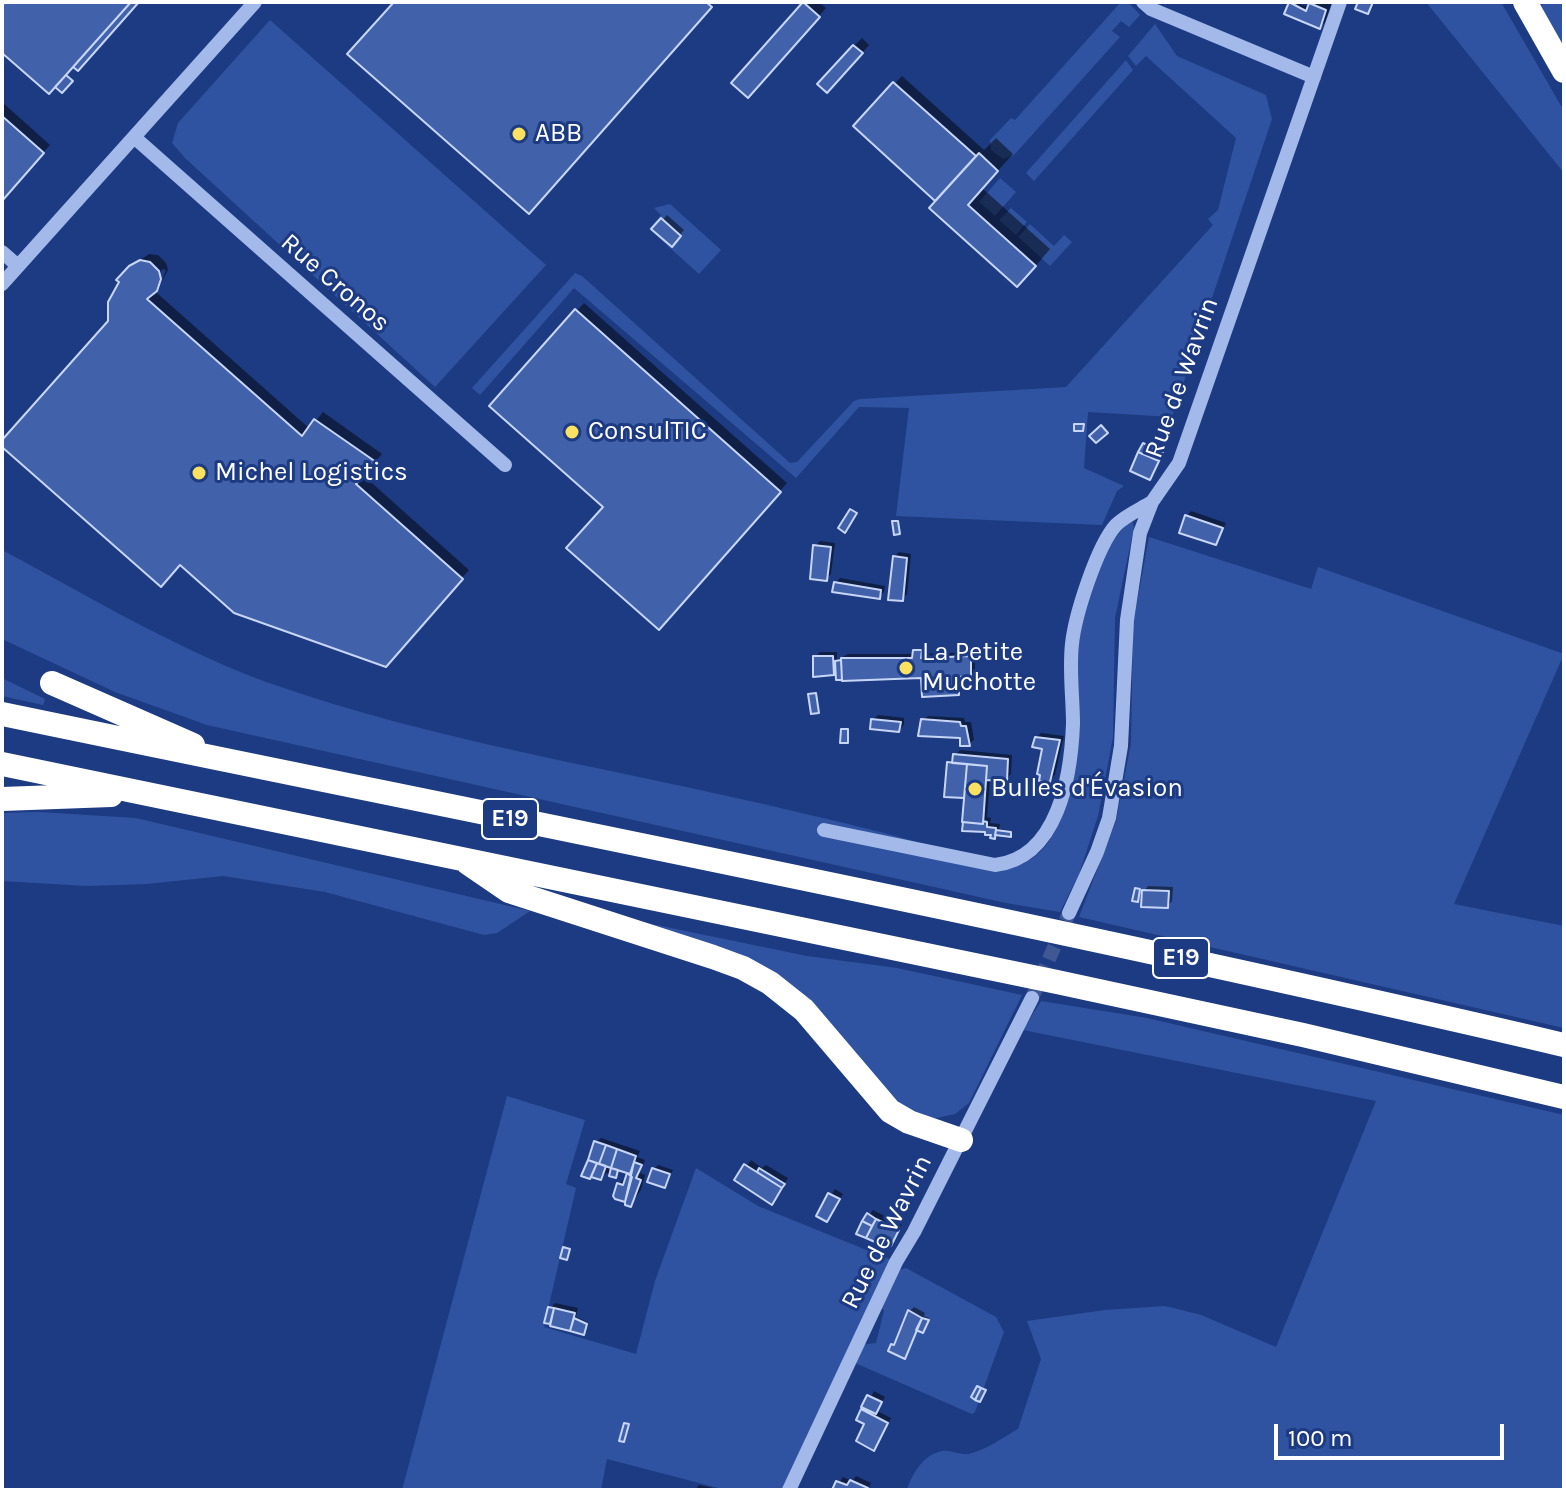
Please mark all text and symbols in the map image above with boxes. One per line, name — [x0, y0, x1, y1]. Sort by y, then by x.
place label: ABB — [535, 118, 582, 150]
marker: ABB — [510, 125, 528, 143]
street label: Rue Cronos — [274, 227, 396, 339]
street label: Rue de Wavrin — [1138, 293, 1226, 463]
place label: ConsulTIC — [588, 416, 707, 448]
marker: ConsulTIC — [563, 423, 581, 441]
place label: Michel Logistics — [215, 457, 408, 489]
marker: Michel Logistics — [190, 464, 208, 482]
place label: La Petite Muchotte — [922, 637, 1036, 698]
marker: La Petite Muchotte — [897, 659, 915, 677]
place label: Bulles d'Évasion — [991, 773, 1183, 805]
marker: Bulles d'Évasion — [966, 780, 984, 798]
road number: E19 — [482, 799, 538, 839]
road number: E19 — [1153, 938, 1209, 978]
street label: Rue de Wavrin — [835, 1150, 939, 1314]
scale bar — [1278, 1408, 1508, 1458]
text: 100 m — [1288, 1424, 1353, 1452]

